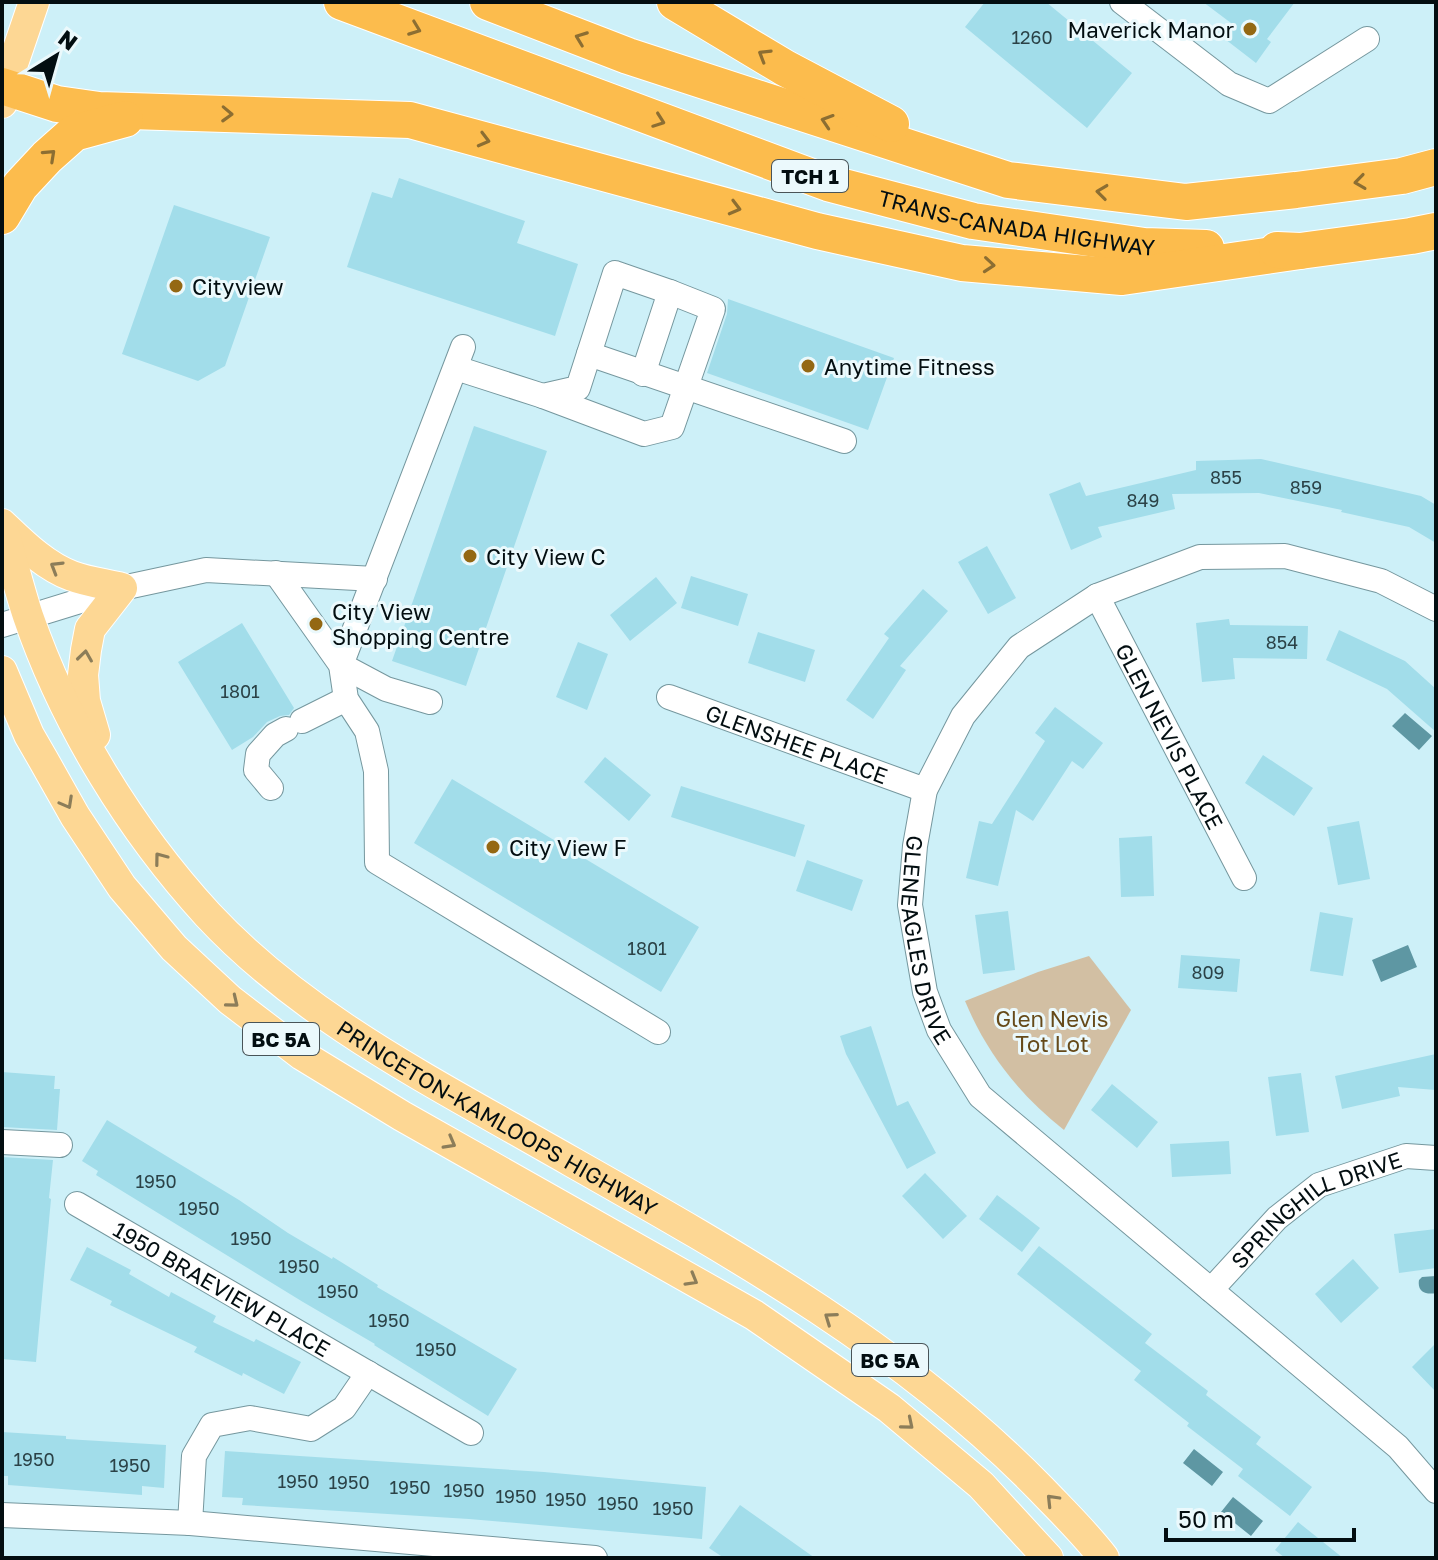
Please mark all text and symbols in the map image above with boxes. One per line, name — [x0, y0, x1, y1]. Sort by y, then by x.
north arrow — [16, 16, 96, 96]
place label: Maverick Manor — [1067, 16, 1234, 43]
one-way arrow — [408, 20, 422, 36]
marker: Maverick Manor — [1241, 20, 1259, 38]
text: N — [54, 24, 83, 55]
house number: 1260 — [1011, 26, 1053, 48]
one-way arrow — [575, 31, 589, 48]
one-way arrow — [758, 50, 773, 65]
one-way arrow — [221, 106, 234, 123]
one-way arrow — [651, 111, 665, 127]
one-way arrow — [821, 114, 834, 130]
one-way arrow — [477, 130, 491, 147]
one-way arrow — [40, 151, 55, 165]
road number: TCH 1 — [772, 160, 848, 192]
one-way arrow — [1353, 173, 1366, 190]
street label: TRANS-CANADA HIGHWAY — [876, 183, 1156, 260]
one-way arrow — [1095, 183, 1108, 200]
one-way arrow — [728, 199, 742, 216]
one-way arrow — [982, 256, 995, 273]
place label: Cityview — [192, 273, 284, 300]
marker: Cityview — [167, 277, 185, 295]
place label: Anytime Fitness — [824, 353, 995, 380]
marker: Anytime Fitness — [799, 357, 817, 375]
house number: 855 — [1210, 466, 1242, 488]
house number: 859 — [1290, 476, 1322, 498]
house number: 849 — [1127, 489, 1159, 511]
place label: City View C — [486, 543, 605, 570]
marker: City View C — [461, 547, 479, 565]
one-way arrow — [50, 561, 65, 577]
place label: City View Shopping Centre — [332, 598, 509, 650]
marker: City View Shopping Centre — [307, 615, 325, 633]
house number: 854 — [1266, 631, 1298, 653]
street label: GLEN NEVIS PLACE — [1111, 639, 1230, 834]
one-way arrow — [76, 649, 93, 663]
house number: 1801 — [220, 680, 260, 702]
street label: GLENSHEE PLACE — [702, 698, 892, 789]
one-way arrow — [58, 795, 73, 809]
street label: GLENEAGLES DRIVE — [896, 833, 958, 1049]
place label: City View F — [509, 834, 627, 861]
marker: City View F — [484, 838, 502, 856]
one-way arrow — [155, 852, 169, 866]
house number: 1801 — [627, 937, 667, 959]
house number: 809 — [1191, 961, 1225, 983]
one-way arrow — [224, 992, 239, 1006]
park label: Glen Nevis Tot Lot — [995, 1005, 1109, 1057]
street label: PRINCETON-KAMLOOPS HIGHWAY — [332, 1014, 663, 1221]
road number: BC 5A — [243, 1023, 319, 1055]
one-way arrow — [442, 1133, 456, 1149]
street label: SPRINGHILL DRIVE — [1225, 1145, 1405, 1273]
house number: 1950 — [135, 1170, 177, 1192]
house number: 1950 — [178, 1197, 220, 1219]
street label: 1950 BRAEVIEW PLACE — [109, 1215, 335, 1362]
house number: 1950 — [230, 1227, 272, 1249]
house number: 1950 — [278, 1255, 320, 1277]
one-way arrow — [683, 1270, 698, 1286]
house number: 1950 — [317, 1280, 359, 1302]
house number: 1950 — [368, 1309, 410, 1331]
one-way arrow — [824, 1313, 838, 1328]
house number: 1950 — [415, 1338, 457, 1360]
road number: BC 5A — [852, 1344, 928, 1376]
one-way arrow — [899, 1414, 913, 1429]
house number: 1950 — [13, 1448, 55, 1470]
house number: 1950 — [109, 1454, 151, 1476]
house number: 1950 — [277, 1470, 319, 1492]
house number: 1950 — [328, 1471, 370, 1493]
house number: 1950 — [389, 1476, 431, 1498]
house number: 1950 — [443, 1479, 485, 1501]
house number: 1950 — [495, 1485, 537, 1507]
house number: 1950 — [545, 1488, 587, 1510]
house number: 1950 — [597, 1492, 639, 1514]
scale bar — [1166, 1492, 1354, 1542]
one-way arrow — [1046, 1495, 1061, 1509]
house number: 1950 — [652, 1497, 694, 1519]
text: 50 m — [1178, 1504, 1234, 1533]

